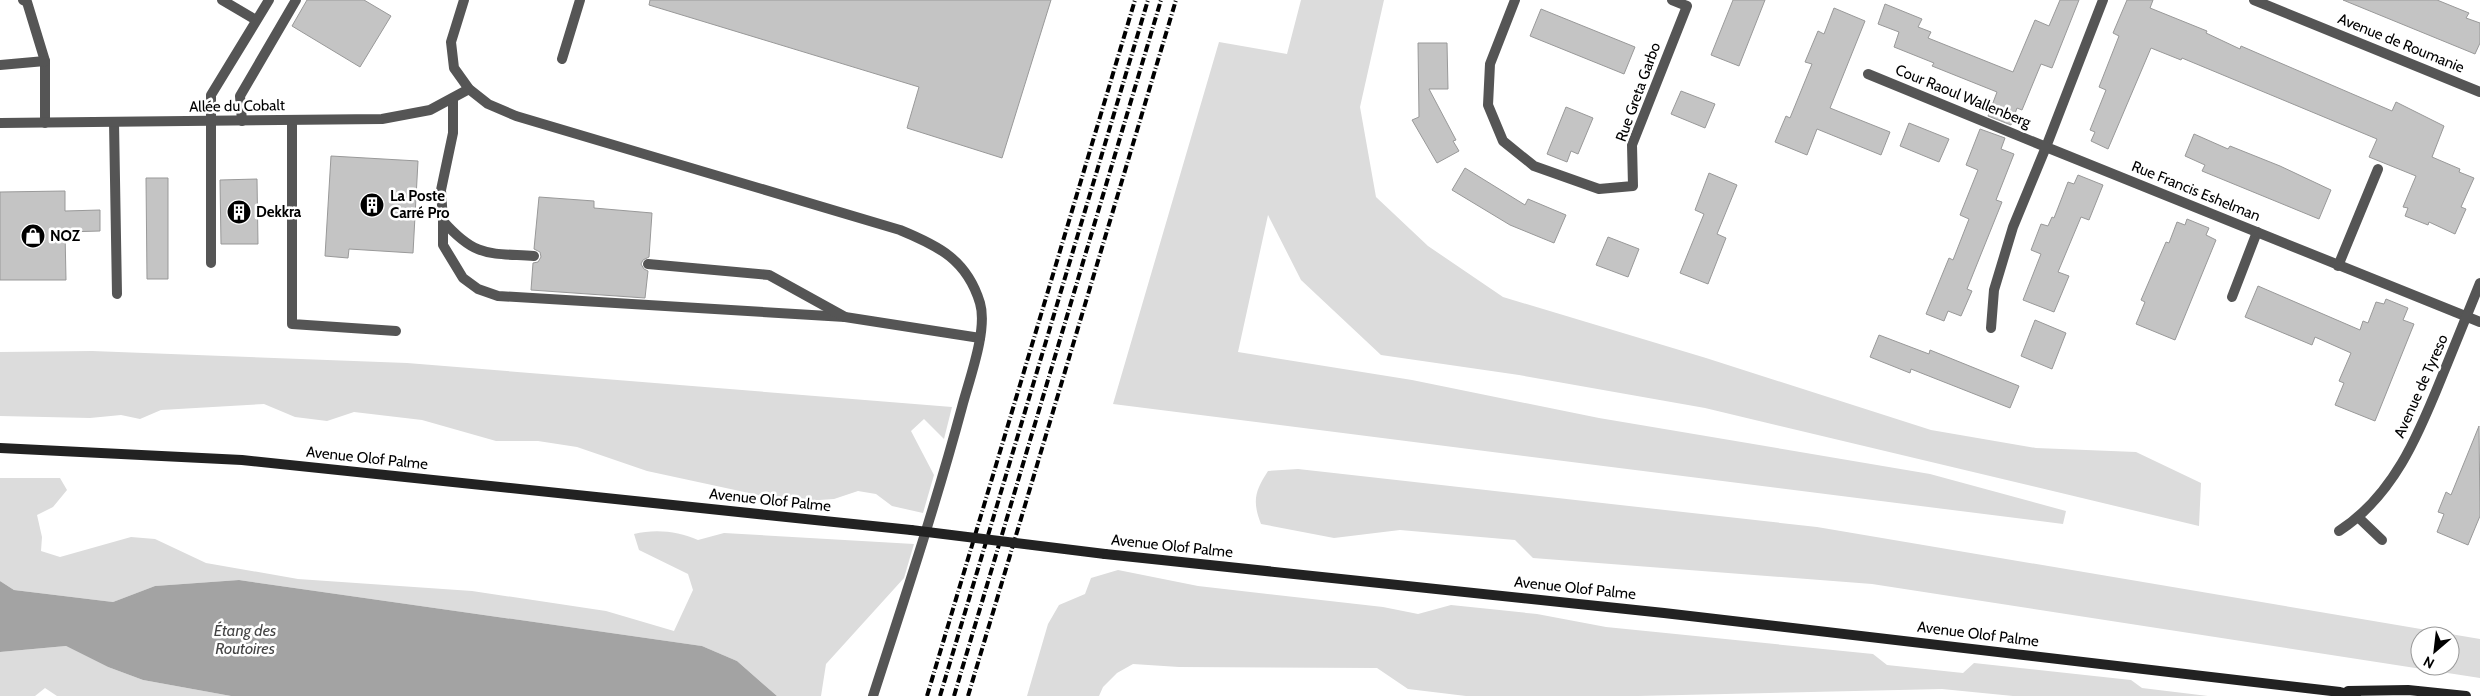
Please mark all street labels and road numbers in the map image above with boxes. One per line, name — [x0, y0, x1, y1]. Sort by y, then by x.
street label: Avenue de Roumanie — [2335, 9, 2467, 77]
street label: Rue Greta Garbo — [1612, 40, 1664, 144]
street label: Cour Raoul Wallenberg — [1893, 61, 2034, 132]
street label: Allée du Cobalt — [189, 96, 285, 116]
street label: Rue Francis Eshelman — [2129, 157, 2263, 225]
street label: Avenue de Tyreso — [2390, 331, 2452, 441]
street label: Avenue Olof Palme — [305, 443, 429, 473]
street label: Avenue Olof Palme — [708, 485, 832, 515]
street label: Avenue Olof Palme — [1110, 531, 1234, 561]
street label: Avenue Olof Palme — [1513, 573, 1637, 603]
street label: Avenue Olof Palme — [1916, 618, 2040, 650]

